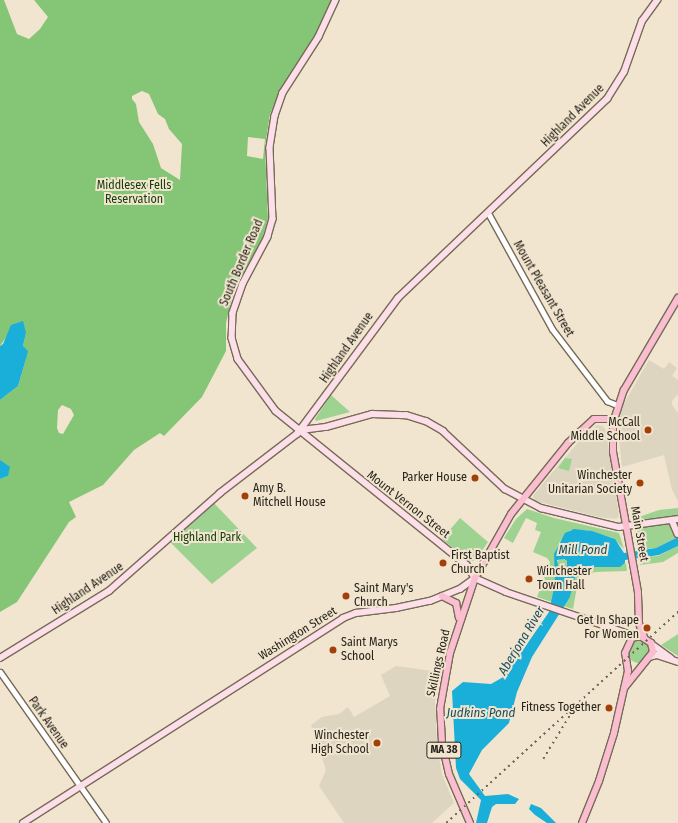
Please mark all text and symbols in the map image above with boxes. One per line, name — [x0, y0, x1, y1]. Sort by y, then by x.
street label: Highland Avenue — [539, 82, 607, 150]
park label: Middlesex Fells Reservation — [97, 179, 171, 207]
street label: South Border Road — [217, 218, 267, 308]
street label: Mount Pleasant Street — [510, 238, 576, 340]
street label: Highland Avenue — [317, 310, 377, 386]
place label: McCall Middle School — [571, 416, 640, 444]
marker: McCall Middle School — [643, 425, 653, 435]
street label: Mount Vernon Street — [364, 468, 452, 542]
place label: Winchester Unitarian Society — [548, 469, 632, 497]
place label: Parker House — [402, 471, 467, 485]
marker: Parker House — [470, 473, 480, 483]
marker: Winchester Unitarian Society — [635, 478, 645, 488]
place label: Amy B. Mitchell House — [253, 482, 326, 510]
marker: Amy B. Mitchell House — [240, 491, 250, 501]
street label: Main Street — [627, 505, 651, 563]
park label: Highland Park — [173, 531, 241, 545]
water label: Mill Pond — [558, 542, 608, 558]
place label: First Baptist Church — [451, 549, 510, 577]
marker: First Baptist Church — [438, 558, 448, 568]
street label: Highland Avenue — [50, 560, 126, 618]
place label: Winchester Town Hall — [537, 565, 592, 593]
marker: Winchester Town Hall — [524, 574, 534, 584]
place label: Saint Mary's Church — [354, 582, 413, 610]
marker: Saint Mary's Church — [341, 591, 351, 601]
street label: Washington Street — [256, 604, 340, 664]
water label: Aberjona River — [495, 604, 549, 678]
place label: Get In Shape For Women — [577, 614, 639, 642]
marker: Get In Shape For Women — [642, 623, 652, 633]
street label: Skillings Road — [424, 628, 454, 698]
place label: Saint Marys School — [341, 636, 398, 664]
marker: Saint Marys School — [328, 645, 338, 655]
street label: Park Avenue — [25, 694, 71, 752]
place label: Fitness Together — [521, 701, 601, 715]
marker: Fitness Together — [604, 703, 614, 713]
water label: Judkins Pond — [446, 705, 516, 721]
place label: Winchester High School — [311, 729, 369, 757]
marker: Winchester High School — [372, 738, 382, 748]
road number: MA 38 — [426, 741, 462, 759]

